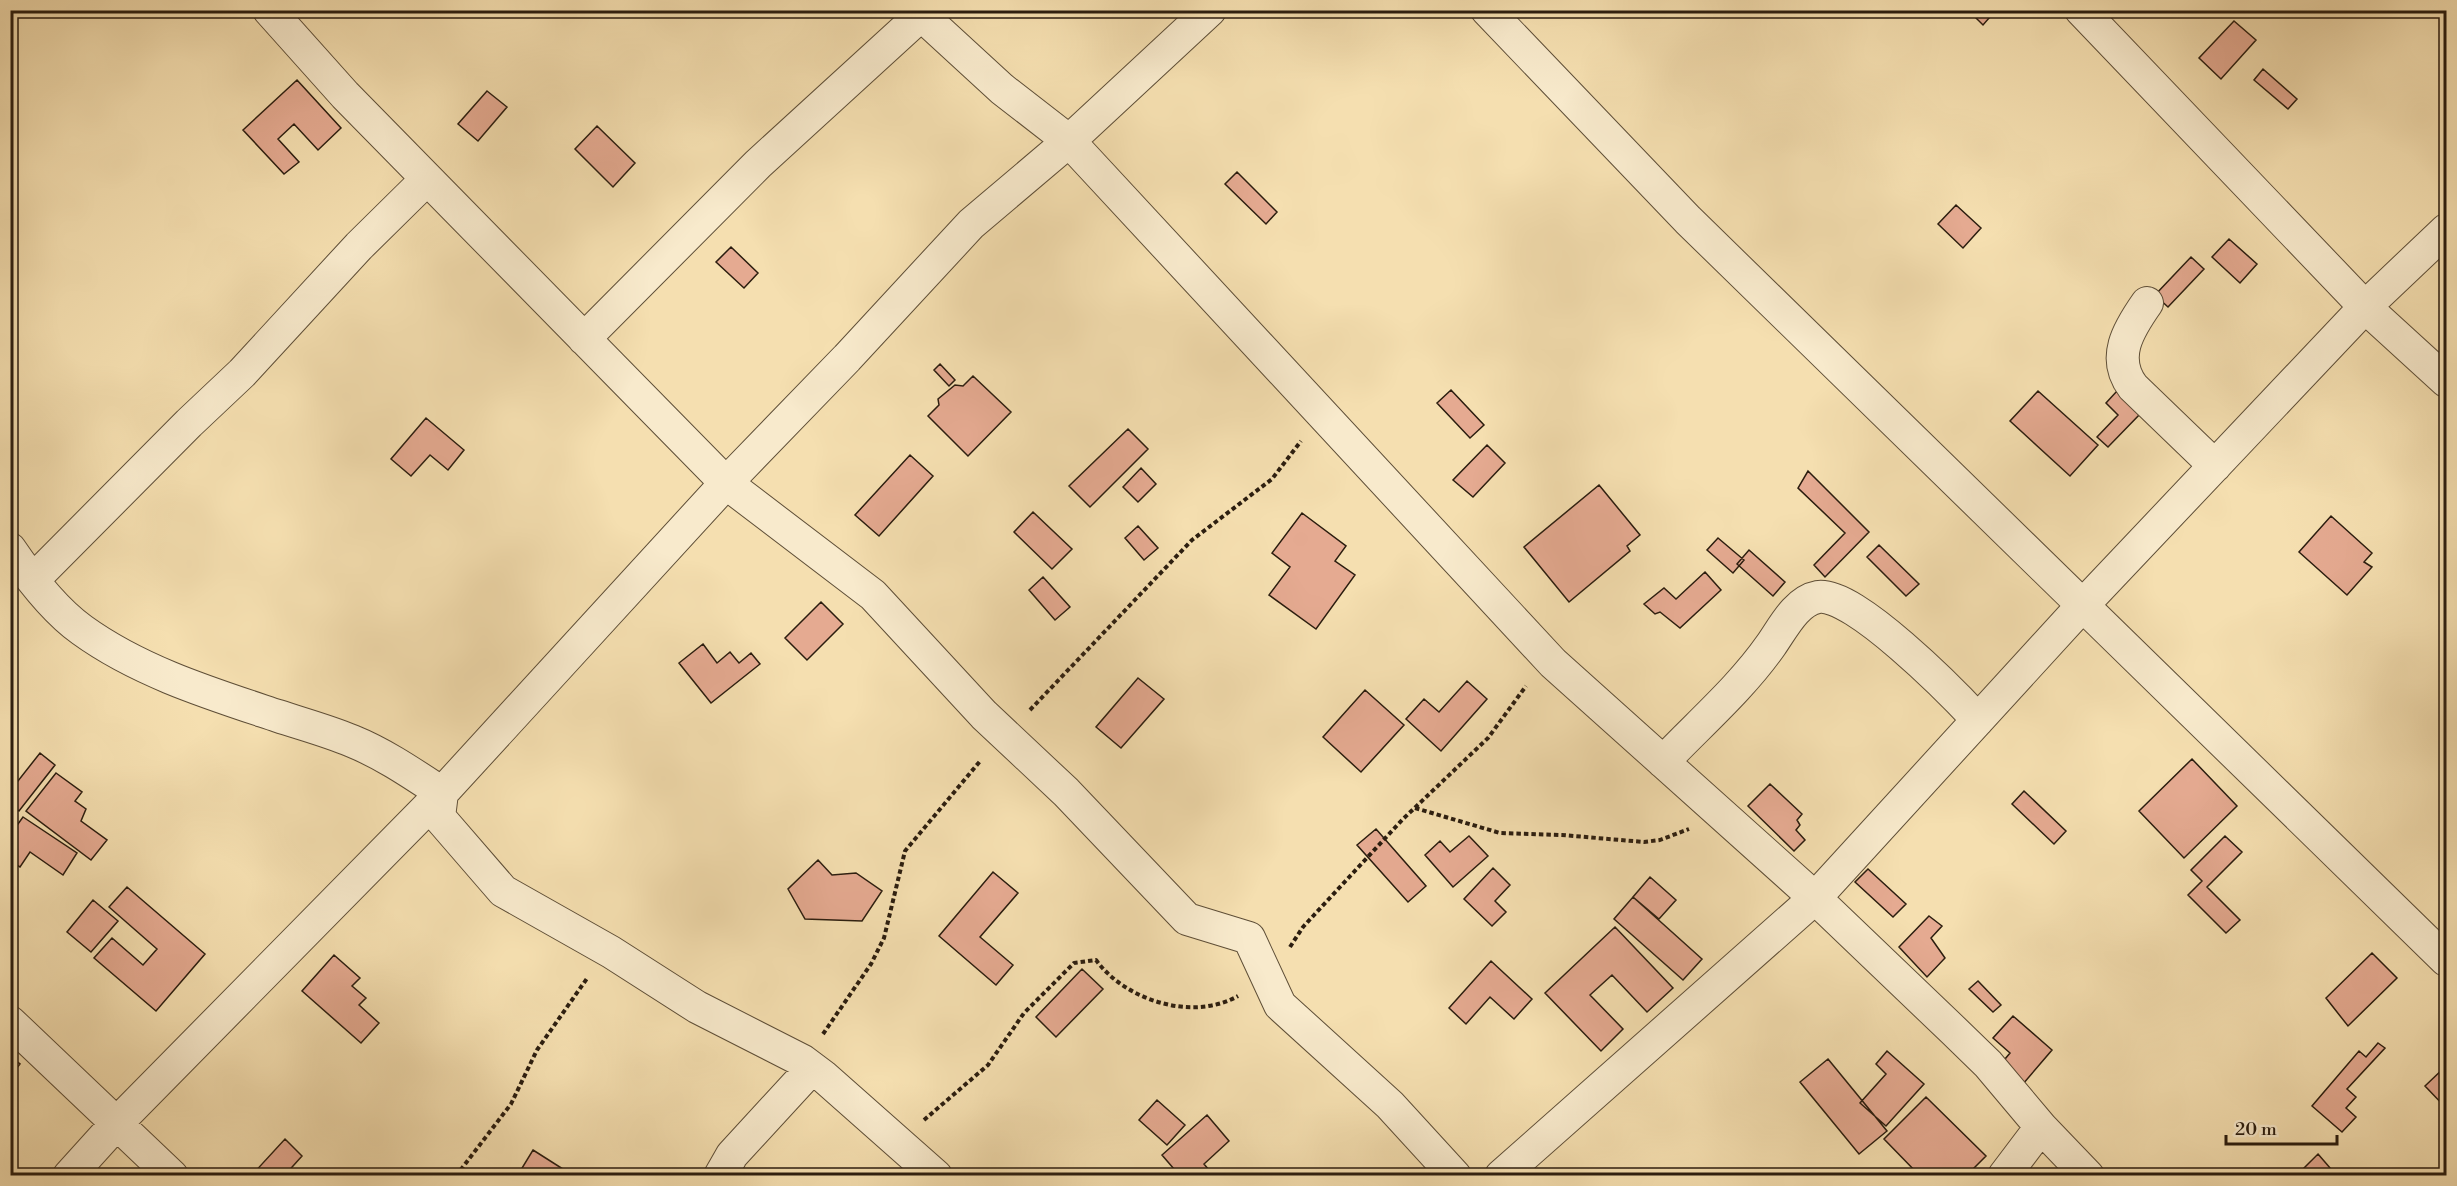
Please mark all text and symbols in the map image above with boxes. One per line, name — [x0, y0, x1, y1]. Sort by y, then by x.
scale bar — [2226, 1108, 2337, 1146]
text: 20 m — [2235, 1118, 2277, 1141]

